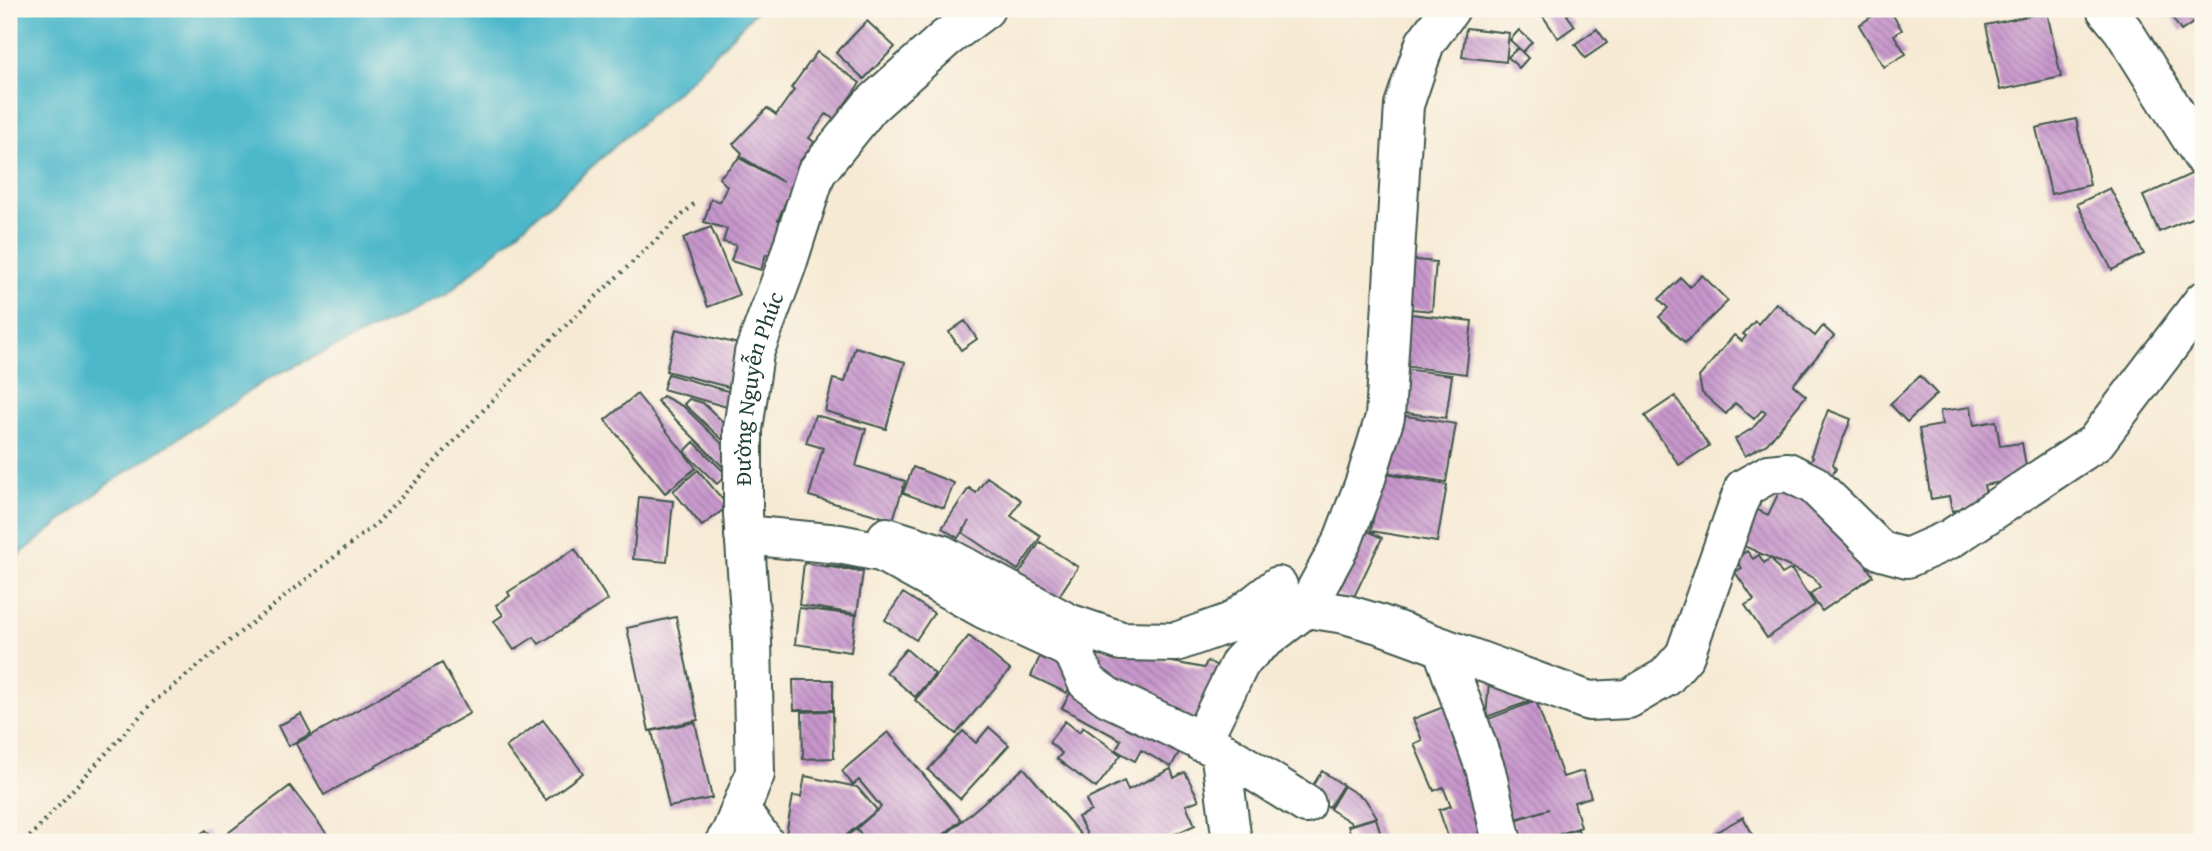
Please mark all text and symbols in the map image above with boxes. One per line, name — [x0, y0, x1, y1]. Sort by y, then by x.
street label: Đường Nguyễn Phúc — [726, 287, 791, 486]

